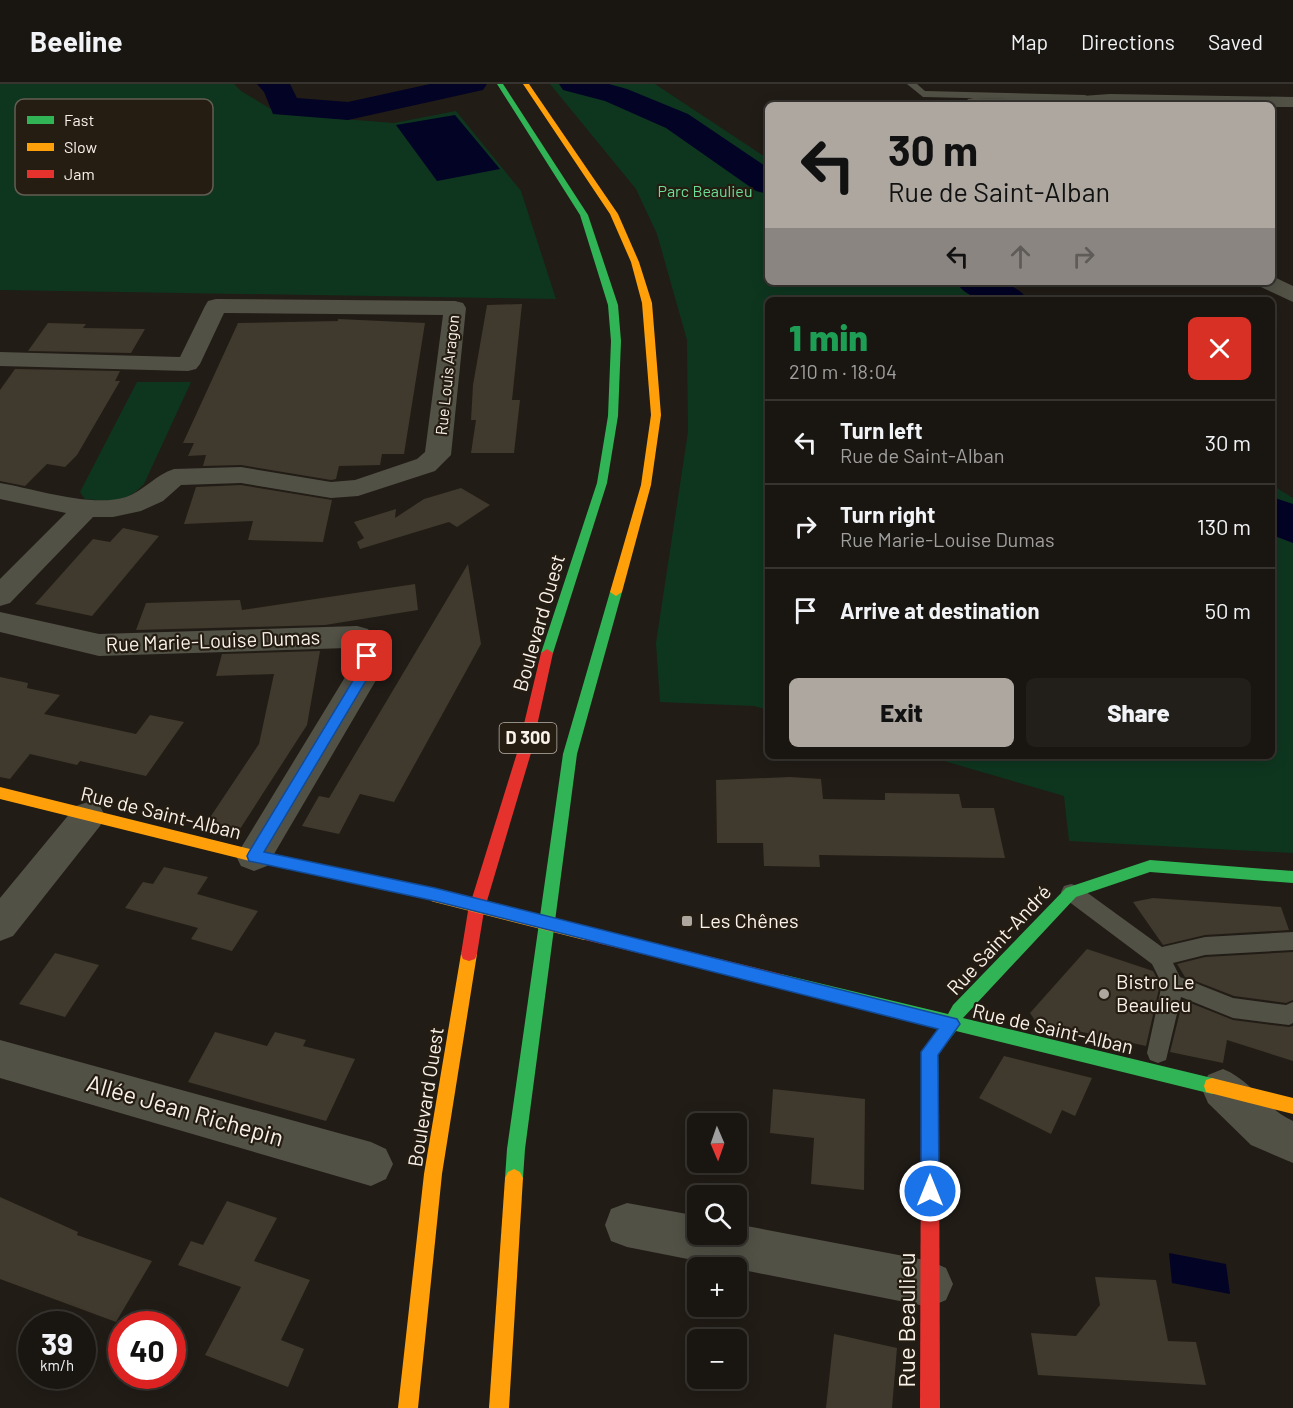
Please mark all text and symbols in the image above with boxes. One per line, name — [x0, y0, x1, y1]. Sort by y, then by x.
text: Beeline — [30, 24, 122, 58]
text: Map — [1011, 29, 1048, 54]
text: Directions — [1081, 29, 1175, 54]
text: Saved — [1208, 29, 1263, 54]
legend — [15, 99, 213, 195]
text: Fast — [64, 110, 94, 129]
text: 30 m — [888, 124, 978, 174]
icon: left — [789, 126, 867, 204]
text: Slow — [64, 137, 97, 156]
text: Jam — [64, 164, 95, 183]
text: Rue de Saint-Alban — [888, 175, 1110, 207]
park label: Parc Beaulieu — [658, 181, 752, 200]
icon: left — [941, 240, 974, 273]
icon: ahead — [1004, 240, 1037, 273]
icon: right — [1067, 240, 1100, 273]
street label: Rue Louis Aragon — [431, 314, 462, 436]
text: 1 min — [789, 315, 868, 358]
button: close — [1188, 317, 1251, 380]
text: 210 m · 18:04 — [789, 359, 897, 383]
text: Turn left — [840, 417, 923, 443]
icon: left — [789, 426, 822, 459]
text: 30 m — [1205, 429, 1251, 455]
text: Rue de Saint-Alban — [840, 443, 1004, 467]
text: Turn right — [840, 501, 935, 527]
icon: right — [789, 510, 822, 543]
text: 130 m — [1197, 513, 1251, 539]
text: Rue Marie-Louise Dumas — [840, 527, 1055, 551]
street label: Boulevard Ouest — [507, 552, 569, 694]
icon: arrive — [789, 594, 822, 627]
text: Arrive at destination — [840, 597, 1039, 623]
text: 50 m — [1205, 597, 1251, 623]
street label: Rue Marie-Louise Dumas — [105, 624, 321, 656]
pin — [341, 630, 392, 681]
icon: arrive — [350, 639, 383, 672]
button: Exit — [789, 678, 1014, 747]
button: Share — [1026, 678, 1251, 747]
road number: D 300 — [500, 723, 556, 753]
street label: Rue de Saint-Alban — [79, 780, 244, 844]
street label: Rue Saint-André — [941, 879, 1055, 999]
place label: Les Chênes — [699, 908, 799, 932]
marker: Les Chênes — [680, 914, 694, 928]
place label: Bistro Le Beaulieu — [1116, 969, 1195, 1016]
marker: Bistro Le Beaulieu — [1097, 987, 1111, 1001]
street label: Rue de Saint-Alban — [970, 998, 1136, 1058]
street label: Boulevard Ouest — [402, 1025, 448, 1168]
street label: Allée Jean Richepin — [84, 1068, 287, 1152]
north arrow — [687, 1113, 747, 1173]
map controls — [687, 1113, 747, 1389]
position arrow — [898, 1159, 962, 1223]
button: search — [687, 1185, 747, 1245]
street label: Rue Beaulieu — [891, 1252, 920, 1388]
button: + — [687, 1257, 747, 1317]
speed limit sign: 40 — [108, 1311, 186, 1389]
text: 39 — [41, 1325, 73, 1361]
button: − — [687, 1329, 747, 1389]
text: km/h — [40, 1356, 74, 1374]

